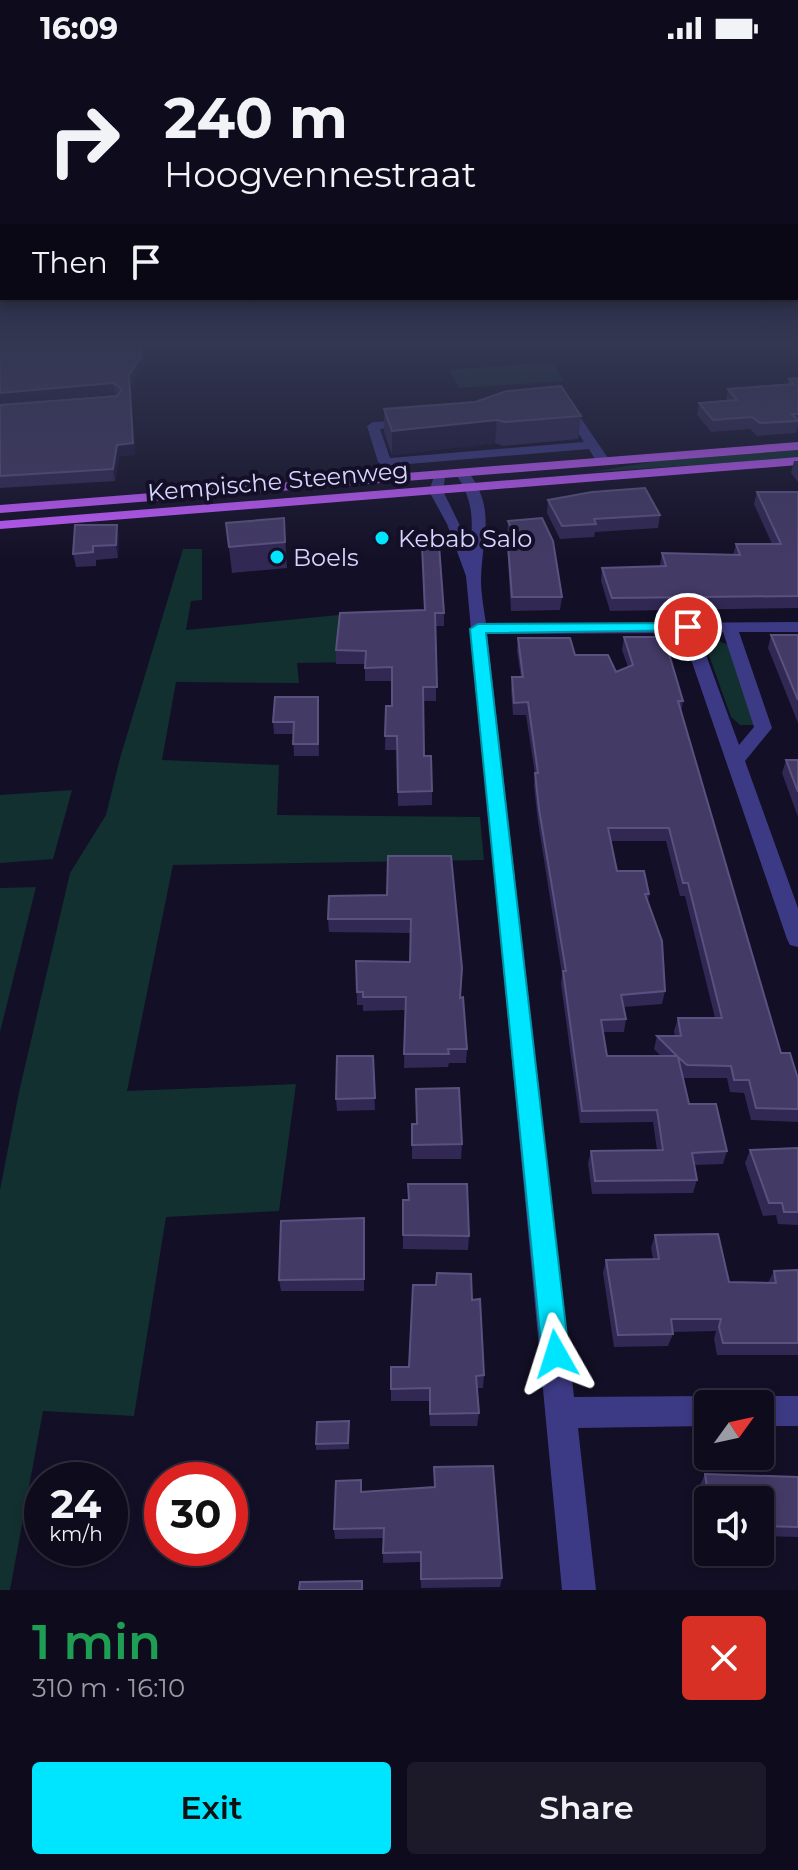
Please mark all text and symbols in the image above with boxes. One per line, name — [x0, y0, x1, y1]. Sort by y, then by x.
text: 16:09 — [40, 10, 118, 47]
text: 240 m — [164, 84, 348, 152]
icon: right — [32, 88, 136, 192]
text: Hoogvennestraat — [164, 152, 476, 196]
icon: arrive — [124, 240, 168, 284]
text: Then — [32, 244, 108, 281]
street label: Kempische Steenweg — [146, 455, 410, 507]
place label: Kebab Salo — [398, 524, 532, 553]
marker: Kebab Salo — [373, 529, 391, 547]
place label: Boels — [293, 543, 359, 572]
marker: Boels — [268, 548, 286, 566]
pin — [654, 593, 722, 661]
icon: arrive — [666, 605, 710, 649]
position arrow — [514, 1312, 598, 1396]
north arrow — [694, 1390, 774, 1470]
map controls — [694, 1390, 774, 1566]
speed limit sign: 30 — [144, 1462, 248, 1566]
text: 24 — [51, 1479, 101, 1528]
button: sound — [694, 1486, 774, 1566]
text: km/h — [49, 1522, 103, 1546]
text: 1 min — [32, 1613, 161, 1671]
button: close — [682, 1616, 766, 1700]
text: 310 m · 16:10 — [32, 1672, 185, 1704]
button: Exit — [32, 1762, 391, 1854]
button: Share — [407, 1762, 766, 1854]

